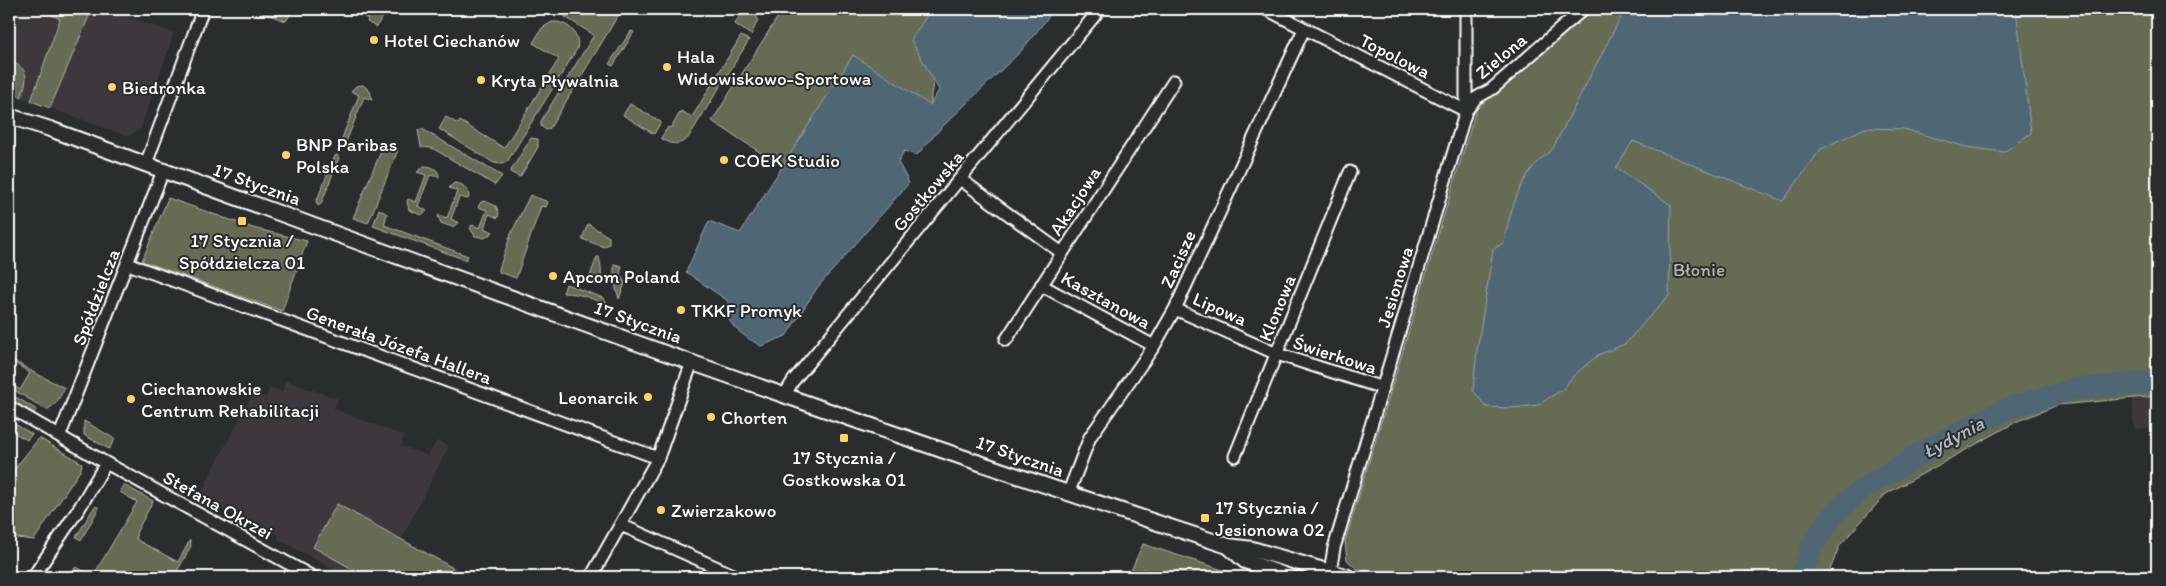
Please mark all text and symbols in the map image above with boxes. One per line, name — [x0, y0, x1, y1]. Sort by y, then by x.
street label: Topolowa — [1356, 28, 1434, 84]
street label: Zielona — [1471, 28, 1531, 84]
place label: Hotel Ciechanów — [384, 29, 520, 52]
marker: Hotel Ciechanów — [368, 34, 380, 46]
place label: Hala Widowiskowo-Sportowa — [677, 45, 871, 90]
marker: Hala Widowiskowo-Sportowa — [661, 61, 673, 73]
place label: Kryta Pływalnia — [491, 69, 619, 92]
marker: Kryta Pływalnia — [475, 74, 487, 86]
place label: Biedronka — [122, 76, 206, 99]
marker: Biedronka — [106, 81, 118, 93]
place label: BNP Paribas Polska — [296, 133, 397, 178]
street label: Gostkowska — [887, 146, 969, 236]
marker: BNP Paribas Polska — [280, 149, 292, 161]
place label: COEK Studio — [734, 149, 840, 172]
marker: COEK Studio — [718, 154, 730, 166]
street label: 17 Stycznia — [210, 158, 304, 210]
street label: Akacjowa — [1044, 162, 1106, 240]
marker: 17 Stycznia / Spółdzielcza 01 — [236, 215, 248, 227]
street label: Zacisze — [1155, 226, 1201, 292]
place label: 17 Stycznia / Spółdzielcza 01 — [179, 229, 305, 274]
street label: Jesionowa — [1372, 244, 1418, 330]
street label: Spółdzielcza — [67, 245, 125, 348]
park label: Błonie — [1673, 258, 1725, 281]
place label: Apcom Poland — [563, 265, 681, 288]
street label: Kasztanowa — [1057, 266, 1155, 334]
marker: Apcom Poland — [547, 270, 559, 282]
street label: Klonowa — [1253, 271, 1301, 345]
street label: Lipowa — [1189, 287, 1251, 331]
street label: 17 Stycznia — [591, 296, 685, 348]
place label: TKKF Promyk — [691, 299, 802, 322]
street label: Generała Józefa Hallera — [303, 301, 495, 389]
marker: TKKF Promyk — [675, 304, 687, 316]
street label: Świerkowa — [1290, 331, 1380, 379]
place label: Ciechanowskie Centrum Rehabilitacji — [141, 377, 319, 422]
place label: Leonarcik — [558, 386, 638, 409]
marker: Leonarcik — [642, 391, 654, 403]
marker: Ciechanowskie Centrum Rehabilitacji — [125, 393, 137, 405]
place label: Chorten — [721, 406, 787, 429]
water label: Łydynia — [1918, 410, 1989, 463]
marker: Chorten — [705, 411, 717, 423]
street label: 17 Stycznia — [973, 430, 1067, 482]
marker: 17 Stycznia / Gostkowska 01 — [838, 432, 850, 444]
place label: 17 Stycznia / Gostkowska 01 — [782, 446, 906, 491]
street label: Stefana Okrzei — [159, 465, 277, 545]
place label: 17 Stycznia / Jesionowa 02 — [1215, 496, 1324, 541]
place label: Zwierzakowo — [671, 499, 776, 522]
marker: Zwierzakowo — [655, 504, 667, 516]
marker: 17 Stycznia / Jesionowa 02 — [1199, 512, 1211, 524]

